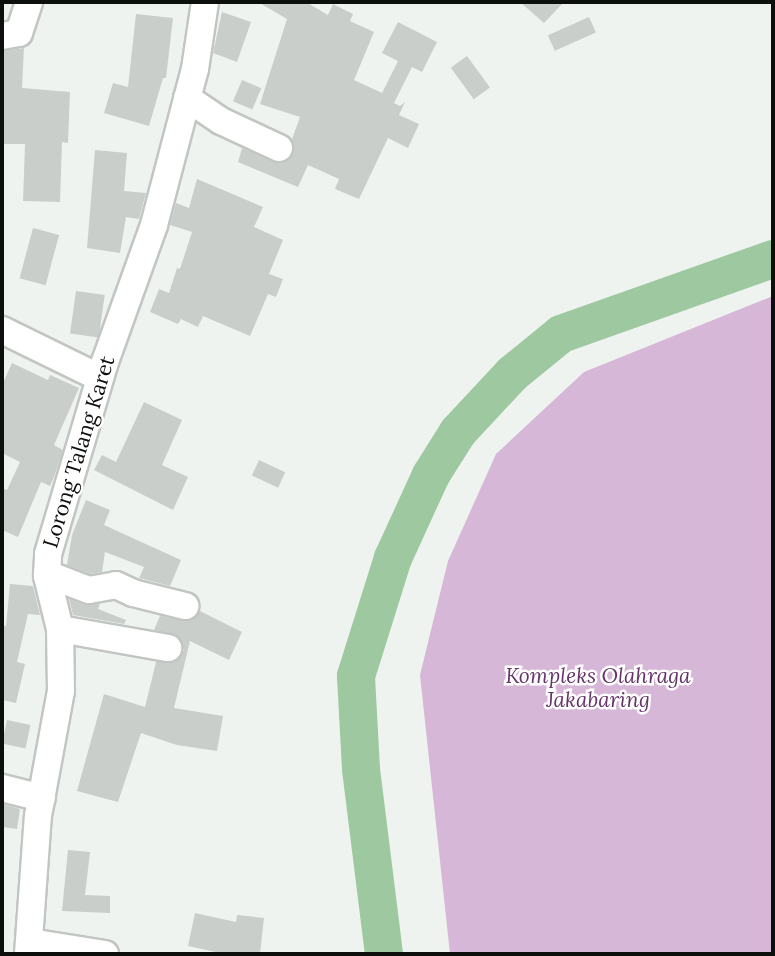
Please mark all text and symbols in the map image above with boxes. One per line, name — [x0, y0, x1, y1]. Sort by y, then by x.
street label: Lorong Talang Karet — [38, 353, 120, 551]
park label: Kompleks Olahraga Jakabaring — [505, 663, 691, 713]

